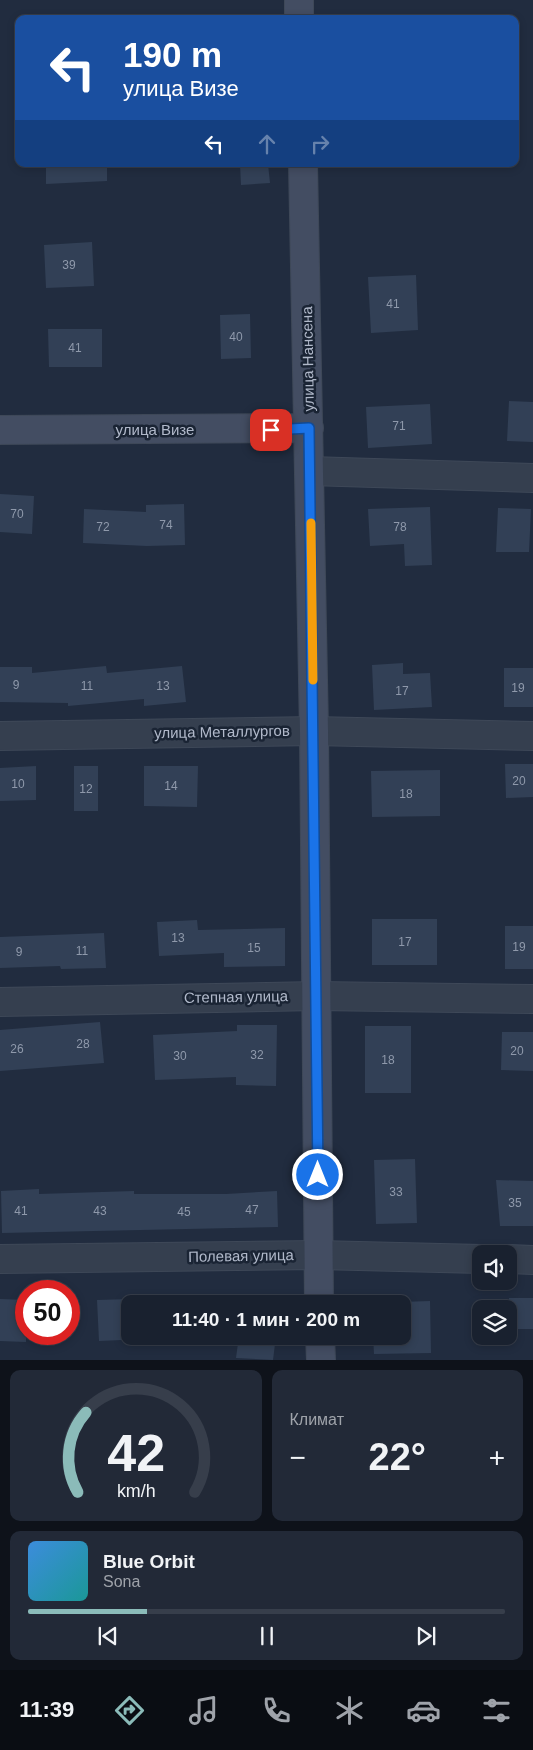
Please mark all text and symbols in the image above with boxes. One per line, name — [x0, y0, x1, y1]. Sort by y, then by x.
icon: left — [40, 35, 105, 100]
text: 190 m — [123, 35, 222, 74]
text: улица Визе — [123, 76, 239, 101]
icon: left — [200, 130, 228, 158]
icon: ahead — [253, 130, 281, 158]
icon: right — [306, 130, 334, 158]
house number: 39 — [62, 258, 76, 272]
house number: 41 — [386, 297, 400, 311]
street label: улица Нансена — [298, 306, 317, 412]
house number: 40 — [229, 330, 243, 344]
house number: 41 — [68, 341, 82, 355]
pin — [250, 409, 292, 451]
icon: arrive — [257, 416, 285, 444]
house number: 71 — [392, 419, 406, 433]
street label: улица Визе — [116, 421, 194, 438]
house number: 70 — [10, 507, 24, 521]
house number: 74 — [159, 518, 173, 532]
house number: 72 — [96, 520, 110, 534]
house number: 78 — [393, 520, 407, 534]
house number: 9 — [13, 678, 20, 692]
house number: 11 — [81, 679, 94, 693]
house number: 13 — [156, 679, 170, 693]
house number: 19 — [511, 681, 525, 695]
house number: 17 — [395, 684, 409, 698]
street label: улица Металлургов — [154, 722, 290, 741]
house number: 20 — [512, 774, 526, 788]
house number: 10 — [11, 777, 25, 791]
house number: 14 — [164, 779, 178, 793]
house number: 12 — [79, 782, 93, 796]
house number: 18 — [399, 787, 413, 801]
house number: 13 — [171, 931, 185, 945]
house number: 17 — [398, 935, 412, 949]
house number: 19 — [512, 940, 526, 954]
house number: 15 — [247, 941, 261, 955]
house number: 11 — [76, 944, 89, 958]
house number: 9 — [16, 945, 23, 959]
street label: Степная улица — [184, 987, 289, 1006]
house number: 28 — [76, 1037, 90, 1051]
house number: 26 — [10, 1042, 24, 1056]
house number: 20 — [510, 1044, 524, 1058]
house number: 32 — [250, 1048, 264, 1062]
house number: 30 — [173, 1049, 187, 1063]
house number: 18 — [381, 1053, 395, 1067]
position arrow — [291, 1148, 343, 1200]
house number: 33 — [389, 1185, 403, 1199]
house number: 35 — [508, 1196, 522, 1210]
house number: 47 — [245, 1203, 259, 1217]
house number: 41 — [14, 1204, 28, 1218]
house number: 43 — [93, 1204, 107, 1218]
house number: 45 — [177, 1205, 191, 1219]
map controls — [472, 1245, 517, 1345]
button: sound — [472, 1245, 517, 1290]
street label: Полевая улица — [188, 1246, 295, 1265]
speed limit sign: 50 — [15, 1280, 80, 1345]
button: layers — [472, 1300, 517, 1345]
text: 11:40 · 1 мин · 200 m — [172, 1309, 360, 1330]
text: Климат — [290, 1411, 344, 1428]
text: 42 — [107, 1424, 165, 1482]
text: 22° — [369, 1436, 426, 1478]
text: − — [290, 1442, 306, 1473]
text: + — [489, 1442, 505, 1473]
text: km/h — [116, 1481, 155, 1501]
text: Blue Orbit — [103, 1551, 195, 1572]
text: Sona — [103, 1573, 140, 1590]
icon: previous — [94, 1622, 122, 1650]
icon: pause — [253, 1622, 281, 1650]
icon: next — [412, 1622, 440, 1650]
icon: directions — [112, 1693, 147, 1728]
icon: music — [186, 1693, 221, 1728]
icon: phone — [259, 1693, 294, 1728]
icon: climate — [332, 1693, 367, 1728]
icon: car — [406, 1693, 441, 1728]
icon: filters — [479, 1693, 514, 1728]
text: 11:39 — [19, 1697, 74, 1722]

